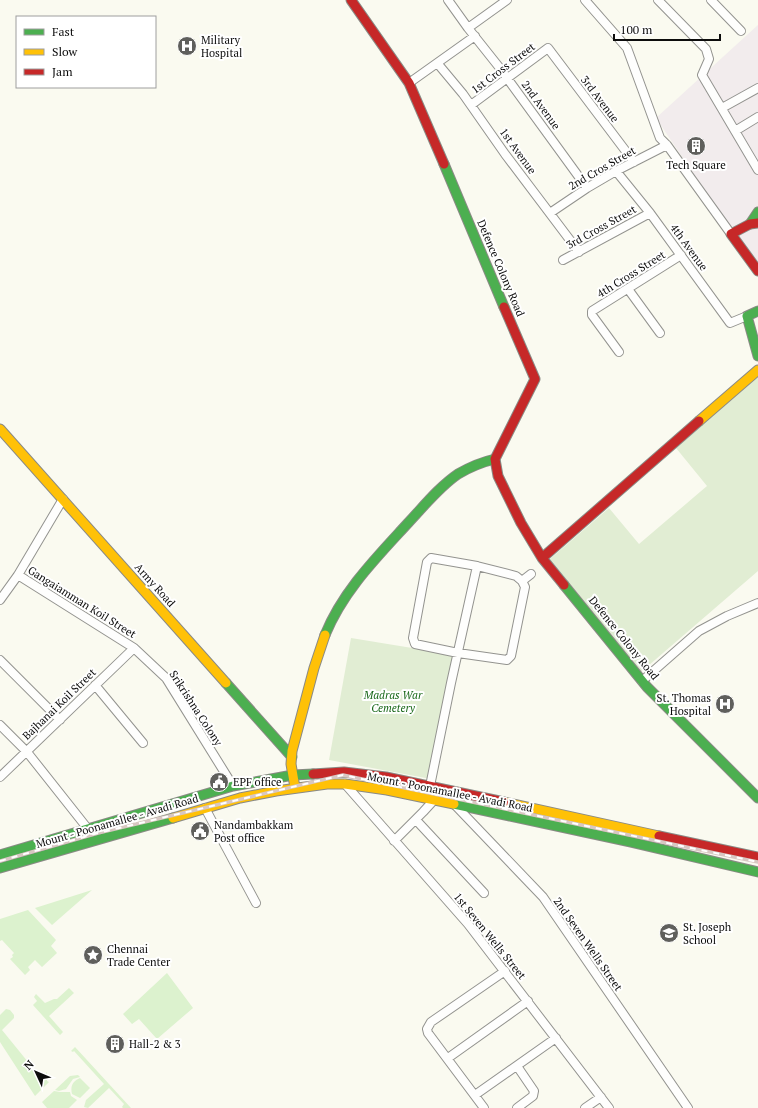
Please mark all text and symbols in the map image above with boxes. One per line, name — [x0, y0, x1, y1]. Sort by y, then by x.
legend — [16, 16, 156, 88]
scale bar — [614, 16, 720, 42]
text: 100 m — [620, 22, 653, 37]
text: Fast — [52, 24, 75, 39]
place label: Military Hospital — [201, 33, 242, 60]
hospital icon: Military Hospital — [176, 35, 198, 57]
street label: 1st Cross Street — [468, 39, 538, 97]
text: Slow — [52, 44, 78, 59]
text: Jam — [52, 64, 73, 79]
street label: 3rd Avenue — [578, 73, 622, 125]
street label: 2nd Avenue — [519, 78, 564, 133]
street label: 1st Avenue — [497, 125, 540, 177]
building icon: Tech Square — [685, 135, 707, 157]
street label: 2nd Cros Street — [566, 143, 638, 193]
place label: Tech Square — [666, 158, 726, 172]
street label: 3rd Cross Street — [564, 202, 638, 252]
street label: Defence Colony Road — [474, 218, 528, 318]
street label: 4th Avenue — [667, 221, 711, 274]
street label: 4th Cross Street — [594, 247, 668, 301]
street label: Army Road — [132, 560, 178, 610]
street label: Gangaiamman Koil Street — [25, 563, 139, 641]
street label: Defence Colony Road — [586, 593, 662, 683]
street label: Bajhanai Koil Street — [19, 665, 99, 743]
street label: Srikrishna Colony — [166, 668, 226, 749]
park label: Madras War Cemetery — [363, 688, 423, 715]
place label: St. Thomas Hospital — [657, 691, 711, 718]
hospital icon: St. Thomas Hospital — [714, 693, 736, 715]
street label: Mount - Poonamallee - Avadi Road — [366, 769, 534, 815]
public building icon: EPF office — [208, 771, 230, 793]
place label: EPF office — [233, 775, 282, 789]
street label: Mount - Poonamallee - Avadi Road — [34, 791, 200, 851]
place label: Nandambakkam Post office — [214, 818, 294, 845]
public building icon: Nandambakkam Post office — [189, 820, 211, 842]
street label: 1st Seven Wells Street — [451, 890, 529, 982]
street label: 2nd Seven Wells Street — [550, 895, 626, 993]
place label: St. Joseph School — [683, 920, 732, 947]
school or university icon: St. Joseph School — [658, 922, 680, 944]
place label: Chennai Trade Center — [107, 942, 171, 969]
place icon: Chennai Trade Center — [82, 944, 104, 966]
building icon: Hall-2 & 3 — [104, 1033, 126, 1055]
place label: Hall-2 & 3 — [129, 1037, 181, 1051]
north arrow — [16, 1052, 56, 1092]
text: N — [21, 1057, 37, 1073]

